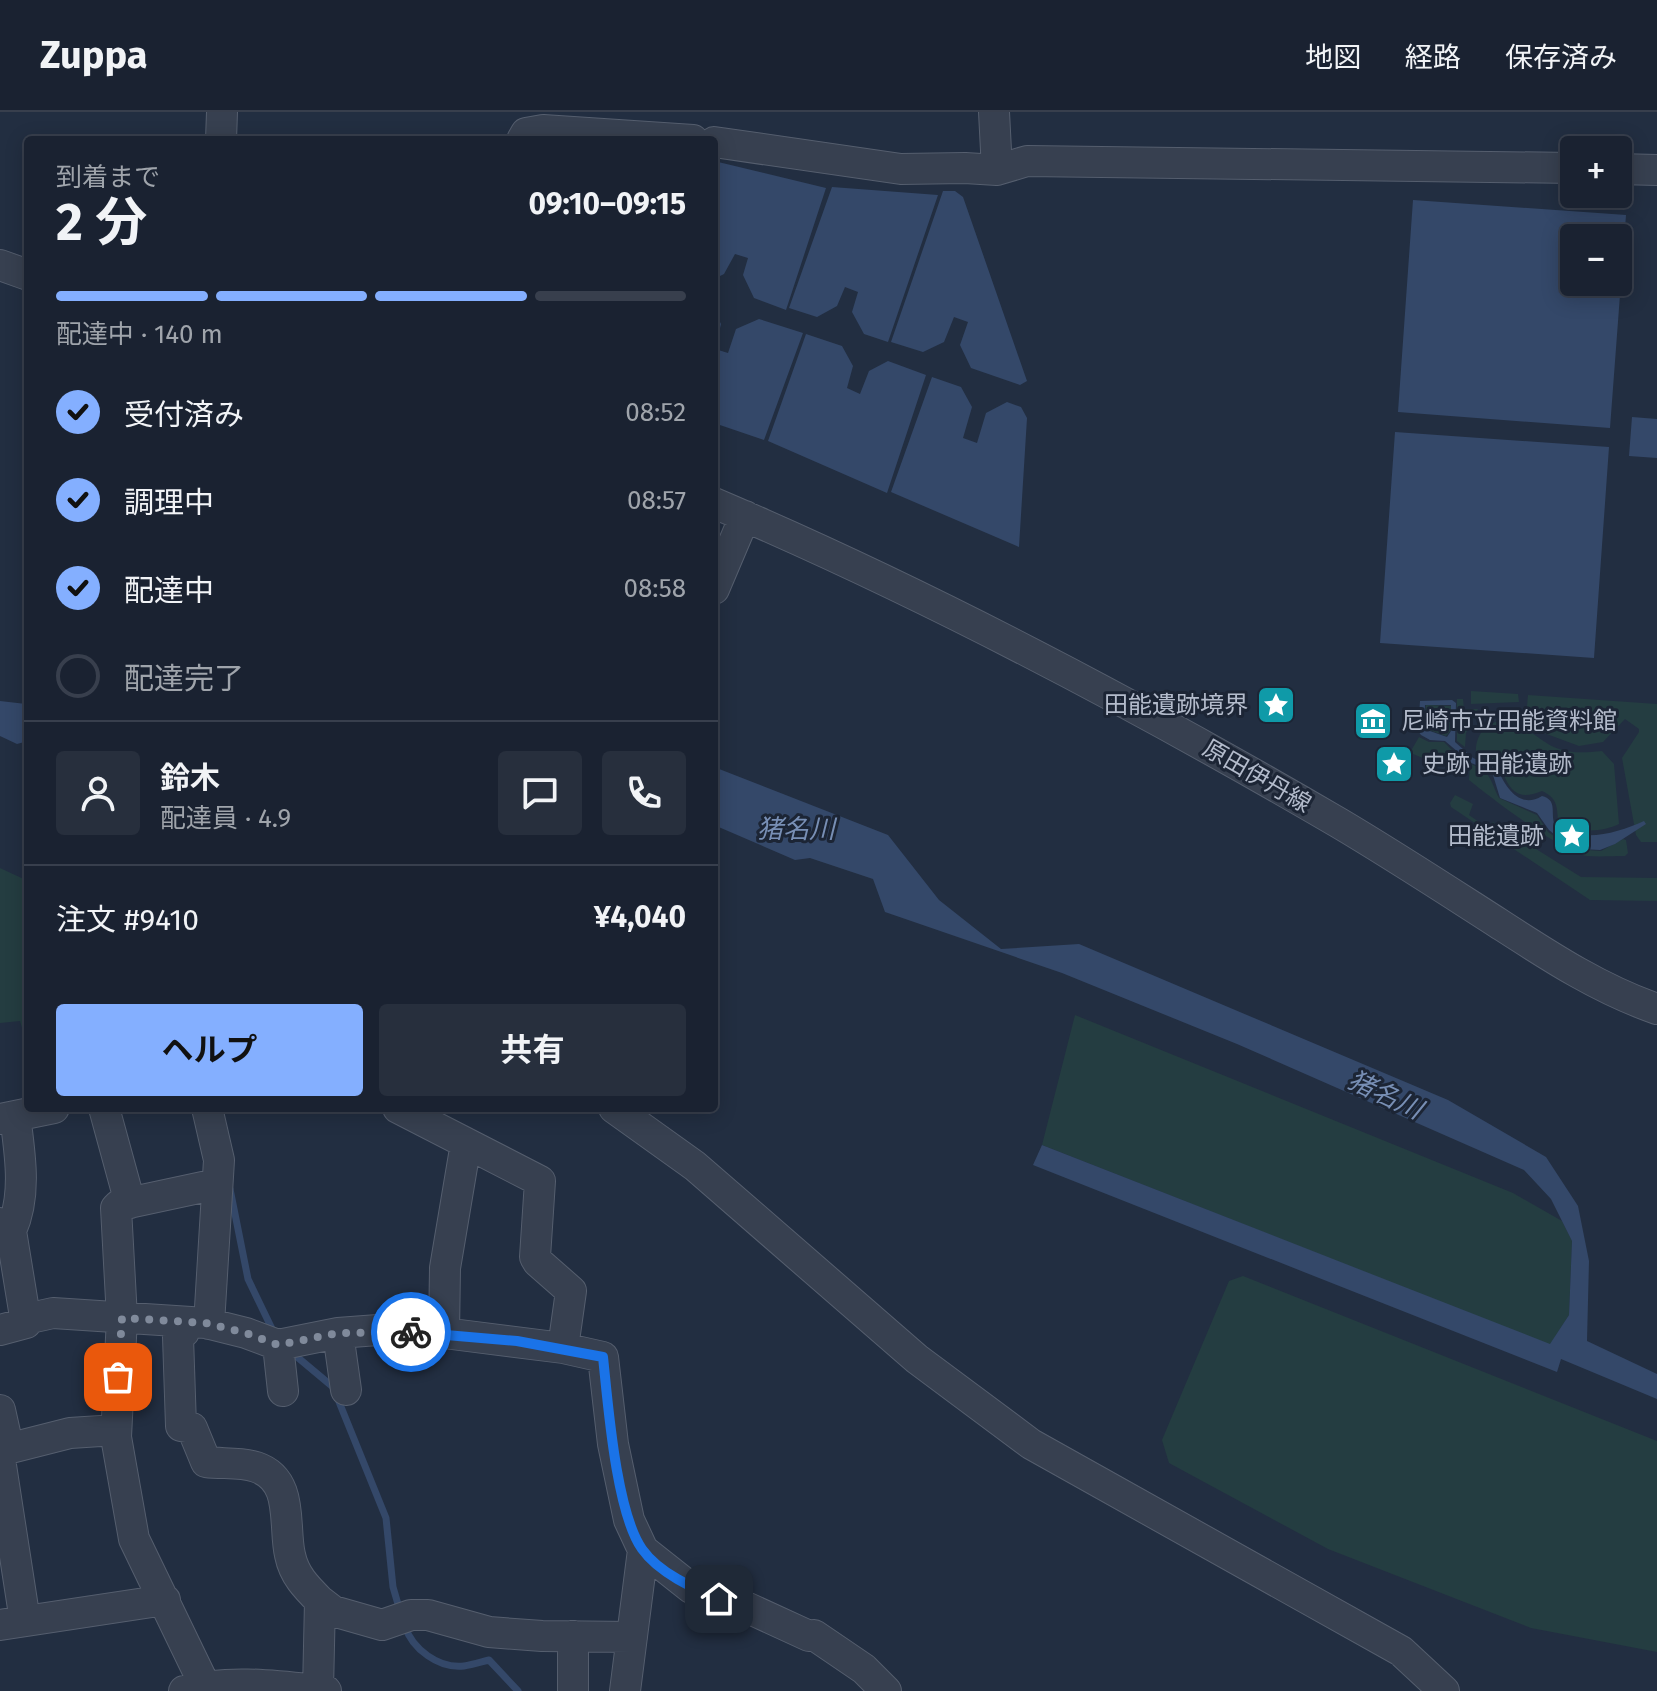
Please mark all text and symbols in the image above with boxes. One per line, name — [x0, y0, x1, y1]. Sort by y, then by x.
text: Zuppa — [40, 32, 148, 78]
text: 地図 — [1305, 41, 1361, 74]
text: 経路 — [1405, 41, 1461, 74]
text: 保存済み — [1505, 41, 1617, 74]
map controls — [1560, 136, 1632, 296]
button: + — [1560, 136, 1632, 208]
text: 到着まで — [56, 162, 160, 193]
text: 09:10–09:15 — [528, 186, 686, 222]
text: 2 分 — [56, 191, 147, 254]
button: − — [1560, 224, 1632, 296]
text: 配達中 · 140 m — [56, 319, 223, 350]
icon: check — [56, 390, 100, 434]
text: 受付済み — [124, 397, 244, 433]
text: 08:52 — [625, 397, 686, 428]
icon: check — [56, 478, 100, 522]
text: 調理中 — [124, 485, 214, 521]
text: 08:57 — [627, 485, 686, 516]
icon: check — [56, 566, 100, 610]
text: 配達中 — [124, 573, 214, 609]
text: 08:58 — [623, 573, 686, 604]
text: 配達完了 — [124, 661, 244, 697]
place icon: 田能遺跡境界 — [1255, 684, 1297, 726]
place label: 田能遺跡境界 — [1104, 691, 1248, 719]
museum icon: 尼崎市立田能資料館 — [1352, 700, 1394, 742]
place label: 尼崎市立田能資料館 — [1401, 707, 1617, 735]
street label: 原田伊丹線 — [1198, 734, 1316, 818]
place icon: 史跡 田能遺跡 — [1373, 743, 1415, 785]
place label: 史跡 田能遺跡 — [1422, 750, 1572, 778]
button: person — [56, 751, 140, 835]
button: chat — [498, 751, 582, 835]
button: phone — [602, 751, 686, 835]
text: 鈴木 — [160, 760, 220, 796]
text: 配達員 · 4.9 — [160, 803, 291, 834]
water label: 猪名川 — [757, 814, 838, 845]
place icon: 田能遺跡 — [1551, 815, 1593, 857]
place label: 田能遺跡 — [1448, 822, 1544, 850]
text: ¥4,040 — [594, 899, 686, 935]
text: 注文 #9410 — [56, 902, 199, 938]
button: ヘルプ — [56, 1004, 363, 1096]
button: 共有 — [379, 1004, 686, 1096]
water label: 猪名川 — [1343, 1064, 1430, 1127]
courier — [371, 1292, 451, 1372]
icon: bike — [389, 1310, 433, 1354]
pin — [84, 1343, 152, 1411]
icon: bag — [96, 1355, 140, 1399]
pin — [685, 1565, 753, 1633]
icon: home — [697, 1577, 741, 1621]

